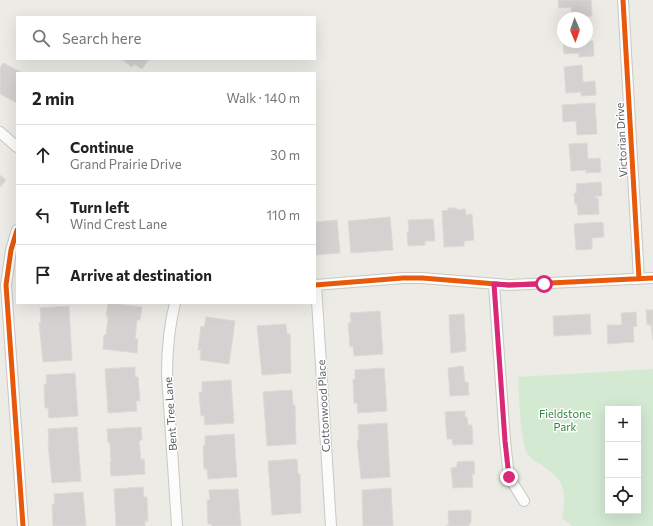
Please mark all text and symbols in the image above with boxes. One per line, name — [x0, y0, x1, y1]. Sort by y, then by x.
north arrow — [557, 12, 593, 48]
search box — [16, 16, 316, 60]
icon: search — [30, 27, 52, 49]
text: Search here — [62, 29, 141, 47]
text: 2 min — [32, 88, 74, 109]
text: Walk · 140 m — [227, 90, 300, 106]
street label: Victorian Drive — [613, 102, 629, 178]
text: Continue — [70, 138, 134, 156]
icon: ahead — [32, 144, 54, 166]
text: 30 m — [270, 147, 300, 163]
text: Grand Prairie Drive — [70, 156, 182, 172]
text: Turn left — [70, 198, 129, 216]
icon: left — [32, 204, 54, 226]
text: 110 m — [267, 207, 300, 223]
text: Wind Crest Lane — [70, 216, 167, 232]
icon: arrive — [32, 264, 54, 286]
text: Arrive at destination — [70, 266, 212, 284]
route start — [535, 275, 553, 293]
street label: Cottonwood Place — [314, 359, 332, 453]
street label: Bent Tree Lane — [161, 376, 179, 451]
map controls — [605, 406, 641, 514]
button: + — [605, 406, 641, 442]
park label: Fieldstone Park — [539, 407, 591, 433]
button: − — [605, 442, 641, 478]
route end — [500, 468, 518, 486]
button: locate — [605, 478, 641, 514]

